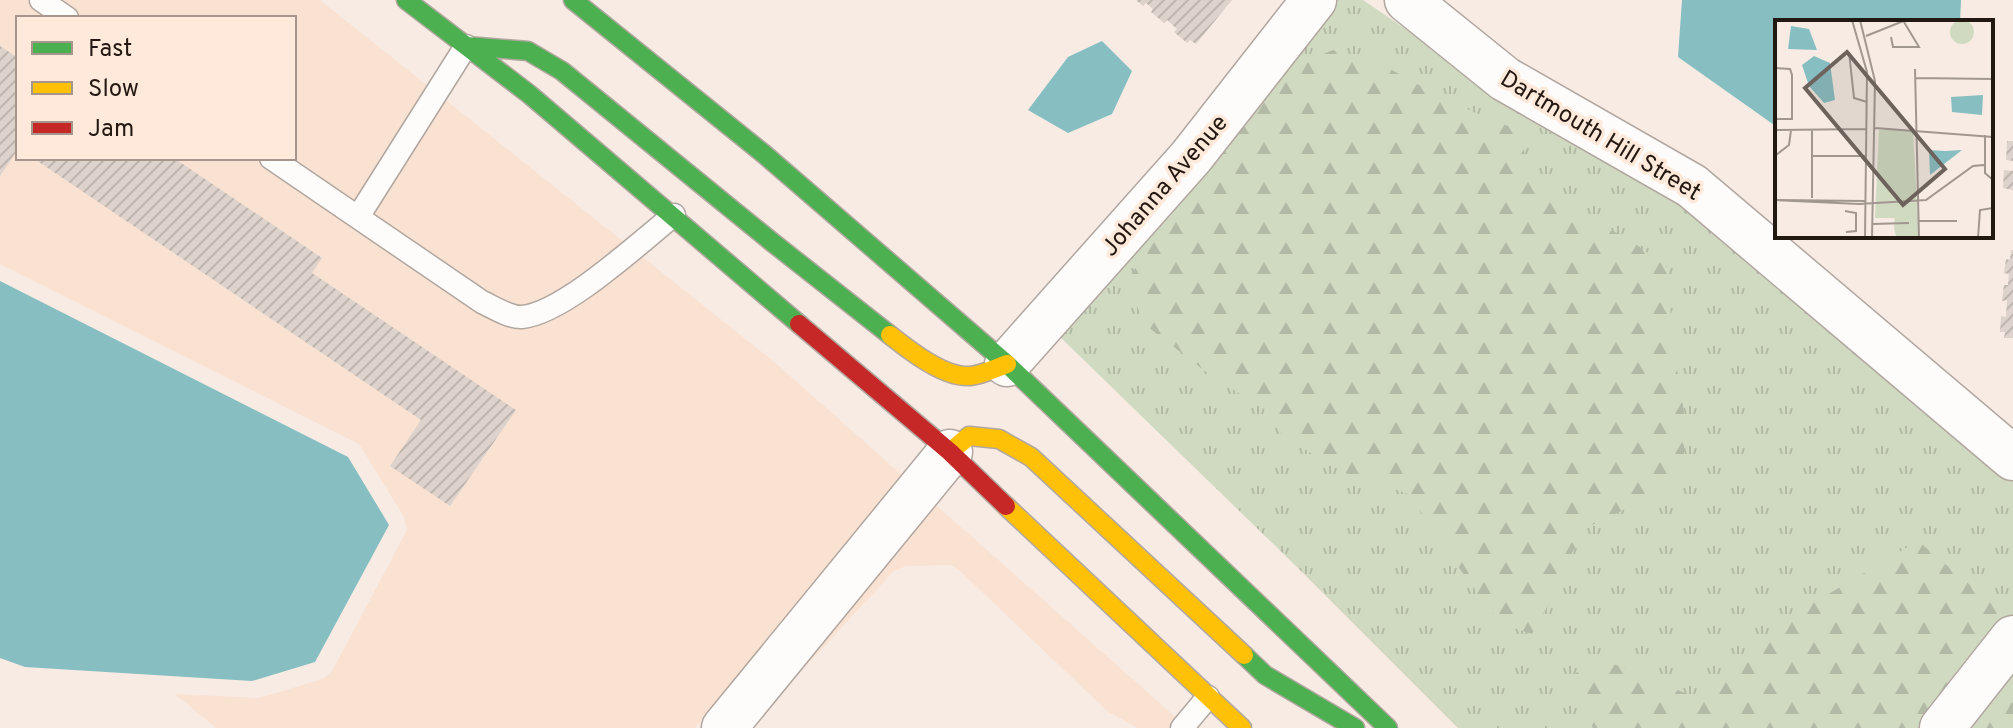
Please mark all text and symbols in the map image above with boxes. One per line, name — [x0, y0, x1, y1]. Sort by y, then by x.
legend — [16, 16, 296, 160]
inset map — [1775, 20, 1993, 238]
text: Fast — [88, 35, 132, 65]
street label: Dartmouth Hill Street — [1494, 65, 1706, 209]
text: Slow — [88, 75, 139, 105]
street label: Johanna Avenue — [1096, 109, 1235, 263]
text: Jam — [88, 115, 134, 145]

